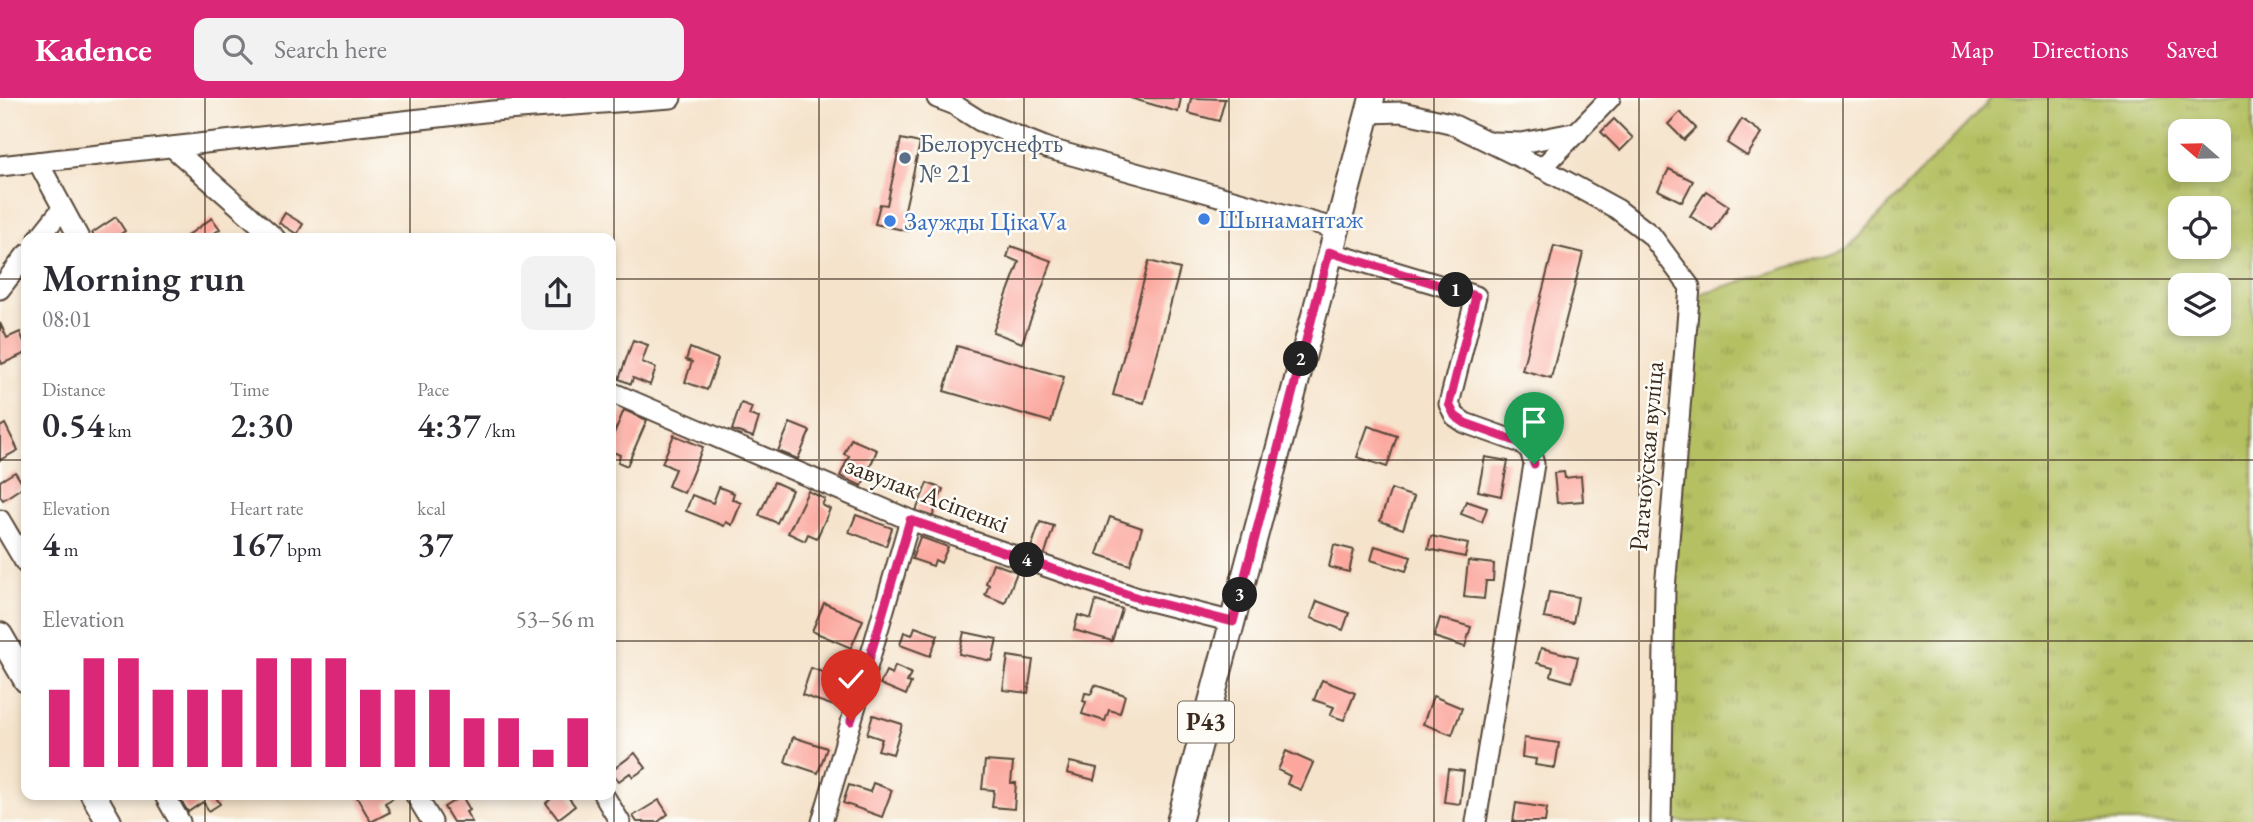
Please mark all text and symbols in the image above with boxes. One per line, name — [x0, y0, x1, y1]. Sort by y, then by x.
search box — [194, 18, 684, 81]
text: Kadence — [35, 28, 152, 71]
icon: search — [218, 30, 256, 68]
text: Search here — [274, 32, 387, 66]
text: Map — [1951, 34, 1994, 65]
text: Directions — [2032, 34, 2129, 65]
text: Saved — [2167, 34, 2218, 65]
north arrow — [2168, 119, 2231, 182]
map controls — [2168, 119, 2231, 336]
place label: Белоруснефть № 21 — [919, 126, 1063, 190]
marker: Белоруснефть № 21 — [897, 150, 913, 166]
button: locate — [2168, 196, 2231, 259]
place label: Шынамантаж — [1218, 202, 1364, 236]
place label: Заужды ЦікаVа — [904, 204, 1067, 238]
marker: Шынамантаж — [1196, 211, 1212, 227]
marker: Заужды ЦікаVа — [882, 213, 898, 229]
text: Morning run — [42, 253, 245, 302]
button: share — [521, 256, 595, 330]
pin: 1 — [1438, 272, 1474, 308]
button: layers — [2168, 273, 2231, 336]
text: 1 — [1450, 277, 1461, 302]
text: 08:01 — [42, 304, 92, 334]
pin: 2 — [1284, 342, 1318, 376]
text: 2 — [1295, 346, 1306, 371]
street label: Рагачоўская вуліца — [1621, 359, 1671, 552]
text: Distance — [42, 377, 105, 402]
text: Time — [230, 377, 269, 402]
text: Pace — [417, 377, 449, 402]
pin — [1504, 392, 1564, 464]
text: 0.54 — [42, 402, 104, 447]
text: 2:30 — [230, 402, 293, 447]
text: 4:37 — [417, 402, 481, 447]
icon: arrive — [1515, 403, 1553, 441]
text: km — [104, 418, 132, 443]
text: /km — [481, 418, 516, 443]
street label: завулак Асіпенкі — [840, 447, 1014, 541]
text: Elevation — [42, 496, 110, 521]
text: Heart rate — [230, 496, 303, 521]
text: kcal — [417, 496, 446, 521]
text: 4 — [42, 521, 60, 566]
text: 167 — [230, 521, 284, 566]
text: 37 — [417, 521, 453, 566]
text: m — [60, 537, 79, 562]
text: bpm — [284, 537, 322, 562]
pin: 4 — [1010, 542, 1044, 578]
text: 4 — [1021, 547, 1032, 572]
pin: 3 — [1222, 578, 1258, 612]
text: 3 — [1234, 582, 1245, 607]
text: Elevation — [42, 604, 125, 634]
text: 53–56 m — [516, 604, 595, 634]
pin — [821, 649, 881, 721]
icon: check — [832, 660, 870, 698]
road number: Р43 — [1178, 702, 1234, 742]

